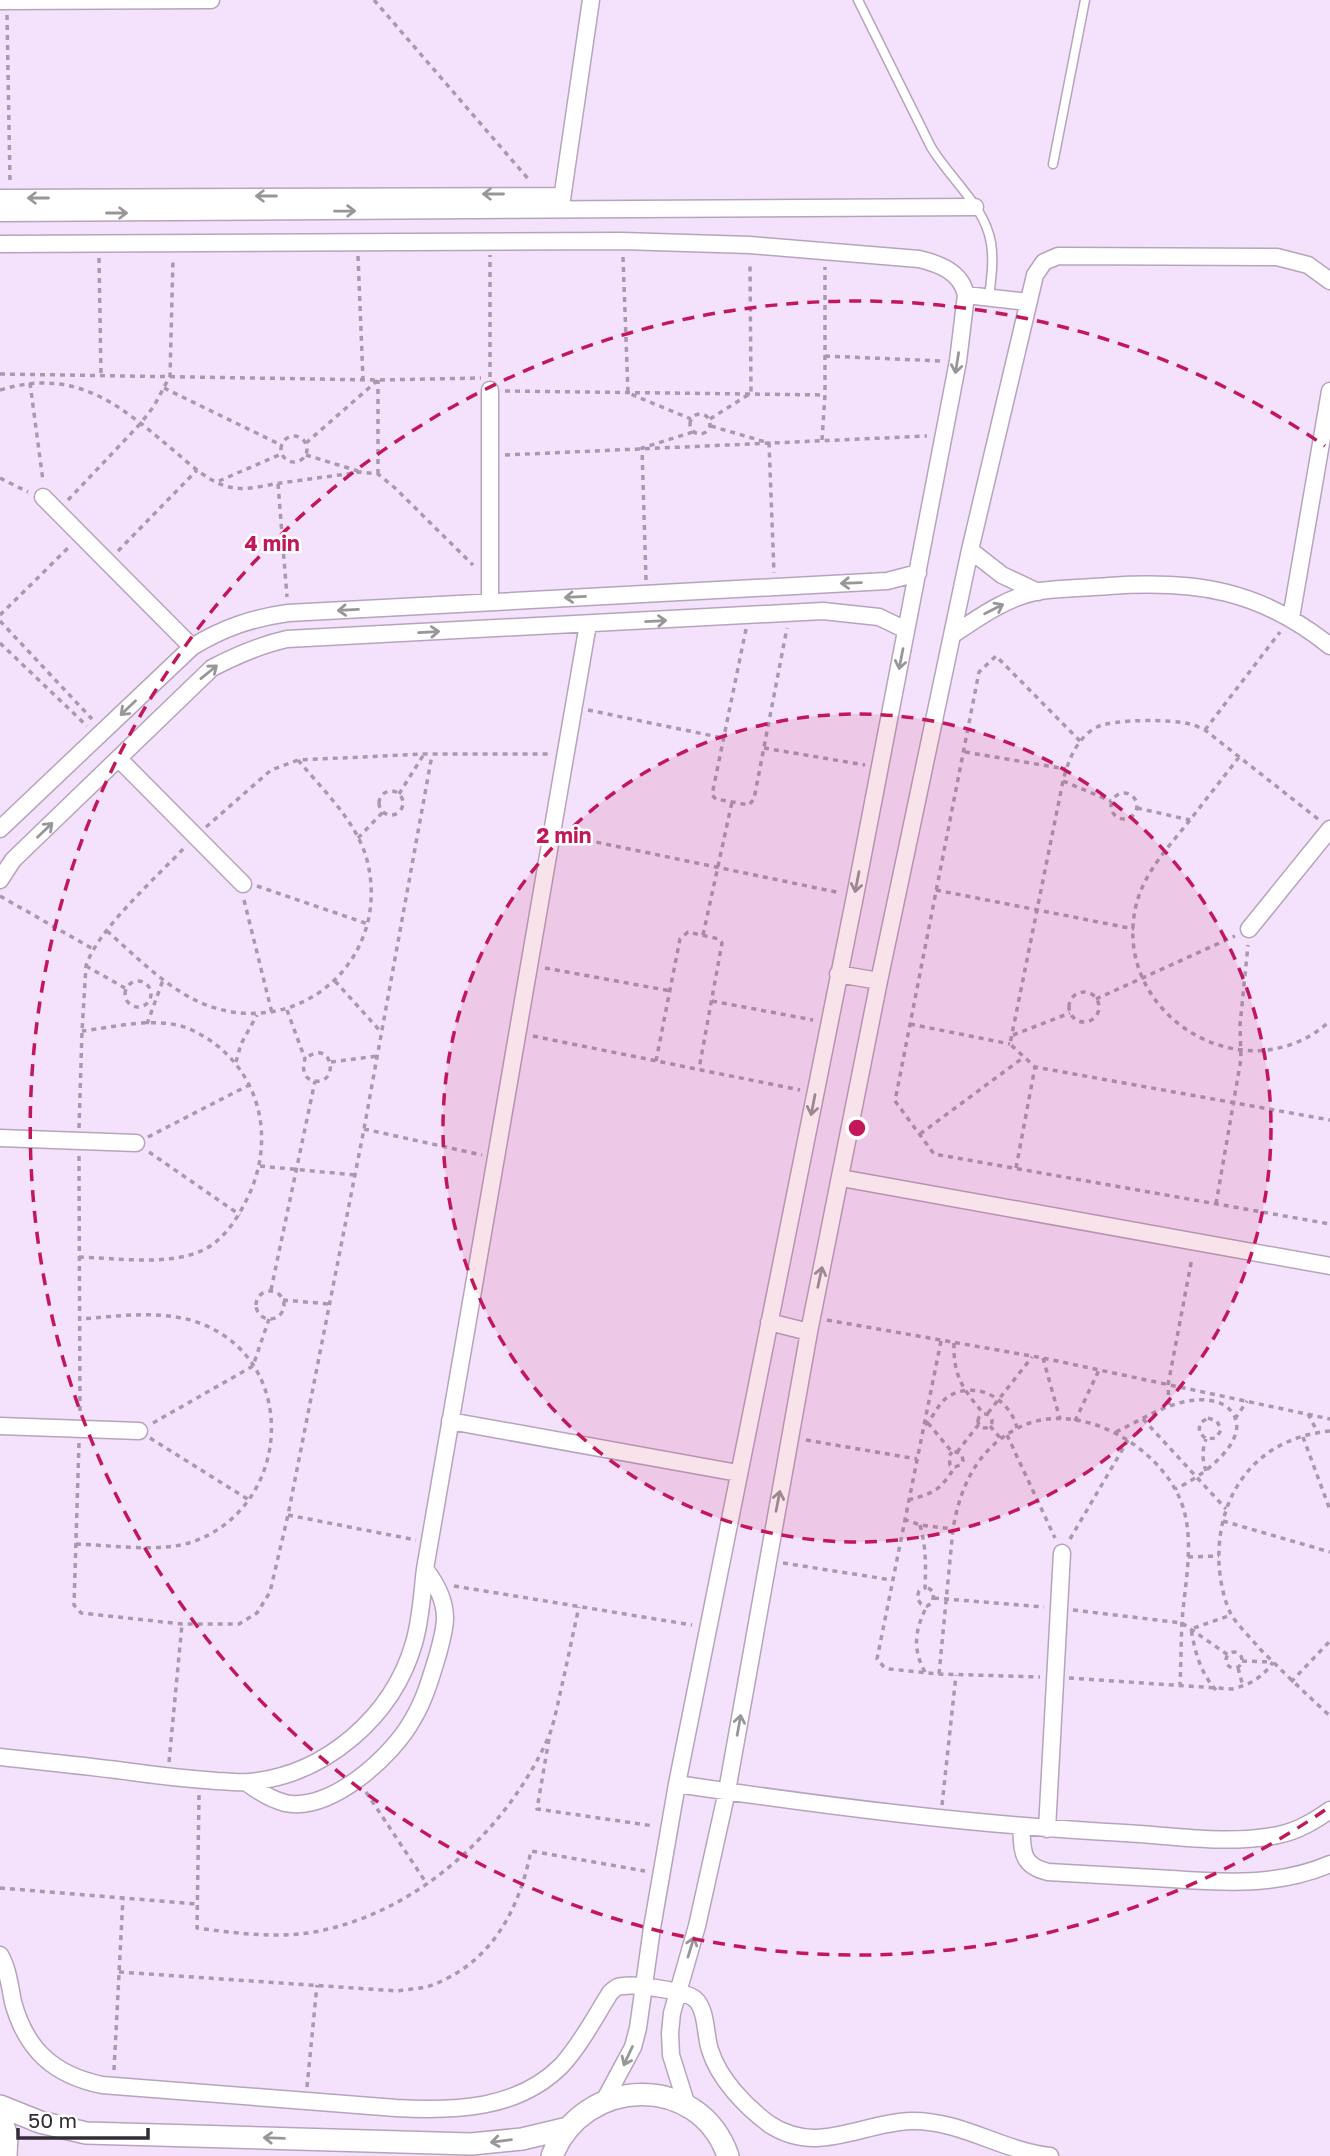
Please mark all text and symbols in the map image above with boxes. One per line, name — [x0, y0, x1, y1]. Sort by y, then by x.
one-way arrow — [482, 187, 505, 201]
one-way arrow — [254, 189, 277, 203]
one-way arrow — [27, 191, 50, 205]
one-way arrow — [333, 204, 356, 218]
one-way arrow — [105, 206, 128, 220]
one-way arrow — [950, 351, 963, 374]
text: 4 min — [244, 530, 300, 556]
one-way arrow — [840, 576, 863, 589]
one-way arrow — [564, 590, 587, 603]
one-way arrow — [984, 602, 1004, 616]
one-way arrow — [337, 603, 360, 616]
one-way arrow — [644, 614, 667, 627]
one-way arrow — [417, 625, 440, 638]
one-way arrow — [894, 647, 907, 670]
one-way arrow — [200, 665, 218, 680]
one-way arrow — [119, 700, 136, 717]
one-way arrow — [36, 821, 53, 838]
text: 2 min — [537, 822, 591, 848]
one-way arrow — [850, 870, 864, 893]
one-way arrow — [805, 1093, 819, 1116]
centre of rings — [845, 1116, 869, 1140]
one-way arrow — [814, 1266, 828, 1289]
one-way arrow — [772, 1490, 785, 1513]
one-way arrow — [732, 1714, 746, 1737]
one-way arrow — [685, 1937, 698, 1959]
one-way arrow — [621, 2045, 634, 2066]
scale bar — [18, 2096, 147, 2140]
text: 50 m — [28, 2107, 77, 2133]
one-way arrow — [263, 2131, 286, 2145]
one-way arrow — [491, 2135, 513, 2148]

